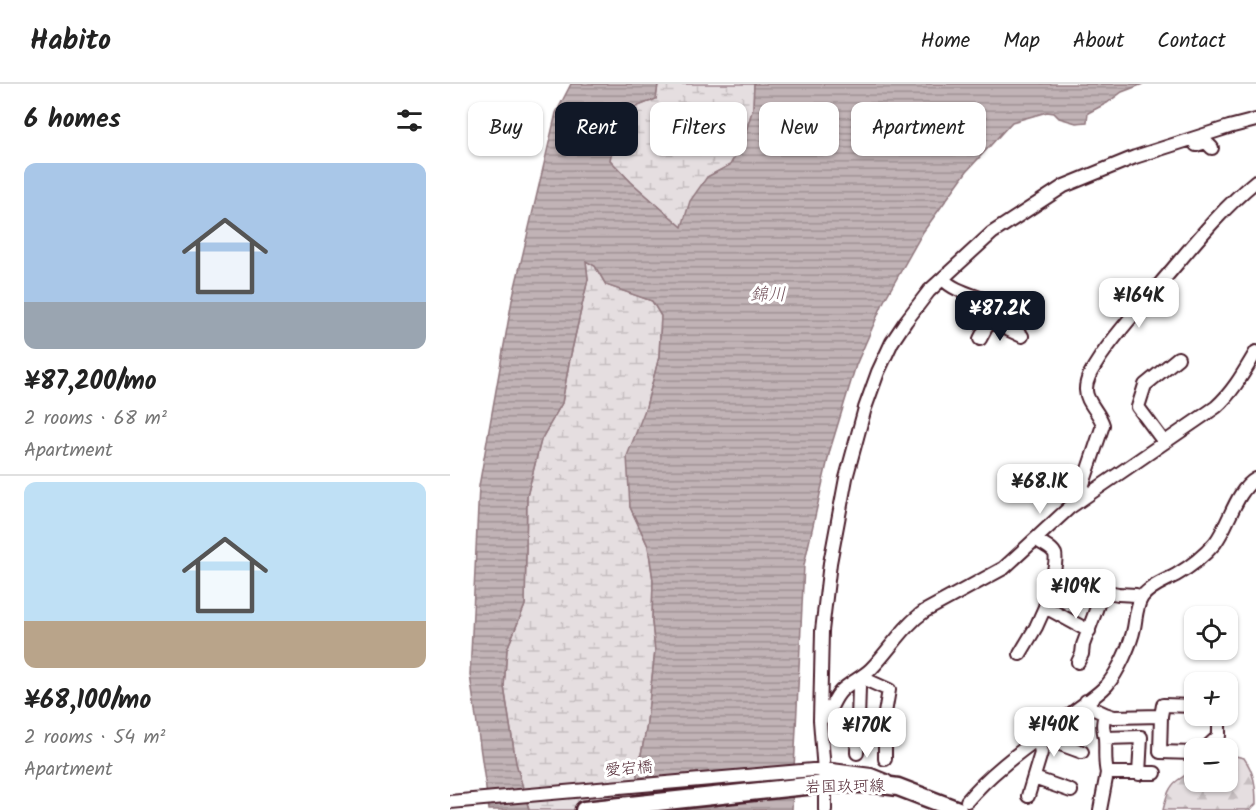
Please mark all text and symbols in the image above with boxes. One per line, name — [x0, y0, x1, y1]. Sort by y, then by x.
text: Habito — [30, 19, 111, 64]
text: Home — [921, 25, 970, 58]
text: Map — [1003, 25, 1040, 58]
text: About — [1073, 25, 1124, 58]
text: Contact — [1157, 25, 1226, 58]
text: 6 homes — [24, 99, 121, 141]
chip: Buy — [468, 102, 543, 156]
chip: Rent — [555, 102, 638, 156]
chip: Filters — [650, 102, 747, 156]
chip: New — [759, 102, 839, 156]
chip: Apartment — [851, 102, 986, 156]
icon: filters — [393, 104, 426, 137]
icon: home — [171, 202, 279, 310]
pin: ¥164K — [1097, 278, 1181, 329]
water label: 錦川 — [750, 281, 786, 310]
text: ¥164K — [1113, 281, 1165, 313]
pin: ¥87.2K — [951, 291, 1049, 342]
text: ¥87.2K — [969, 294, 1031, 326]
text: ¥87,200/mo — [24, 361, 157, 403]
text: 2 rooms · 68 m² — [24, 403, 167, 435]
text: Apartment — [24, 435, 113, 467]
pin: ¥68.1K — [991, 464, 1089, 515]
text: ¥68.1K — [1011, 467, 1069, 499]
icon: home — [171, 521, 279, 629]
pin: ¥109K — [1034, 569, 1118, 620]
text: ¥109K — [1051, 572, 1101, 604]
map controls — [1184, 606, 1238, 792]
button: locate — [1184, 606, 1238, 660]
button: + — [1184, 672, 1238, 726]
text: ¥68,100/mo — [24, 680, 151, 722]
pin: ¥140K — [1012, 707, 1096, 758]
pin: ¥170K — [825, 708, 909, 759]
text: ¥140K — [1028, 710, 1080, 742]
text: ¥170K — [842, 711, 892, 743]
text: 2 rooms · 54 m² — [24, 722, 165, 754]
button: − — [1184, 738, 1238, 792]
text: Apartment — [24, 754, 113, 786]
street label: 愛宕橋 — [604, 754, 654, 784]
street label: 岩国玖珂線 — [805, 774, 885, 800]

